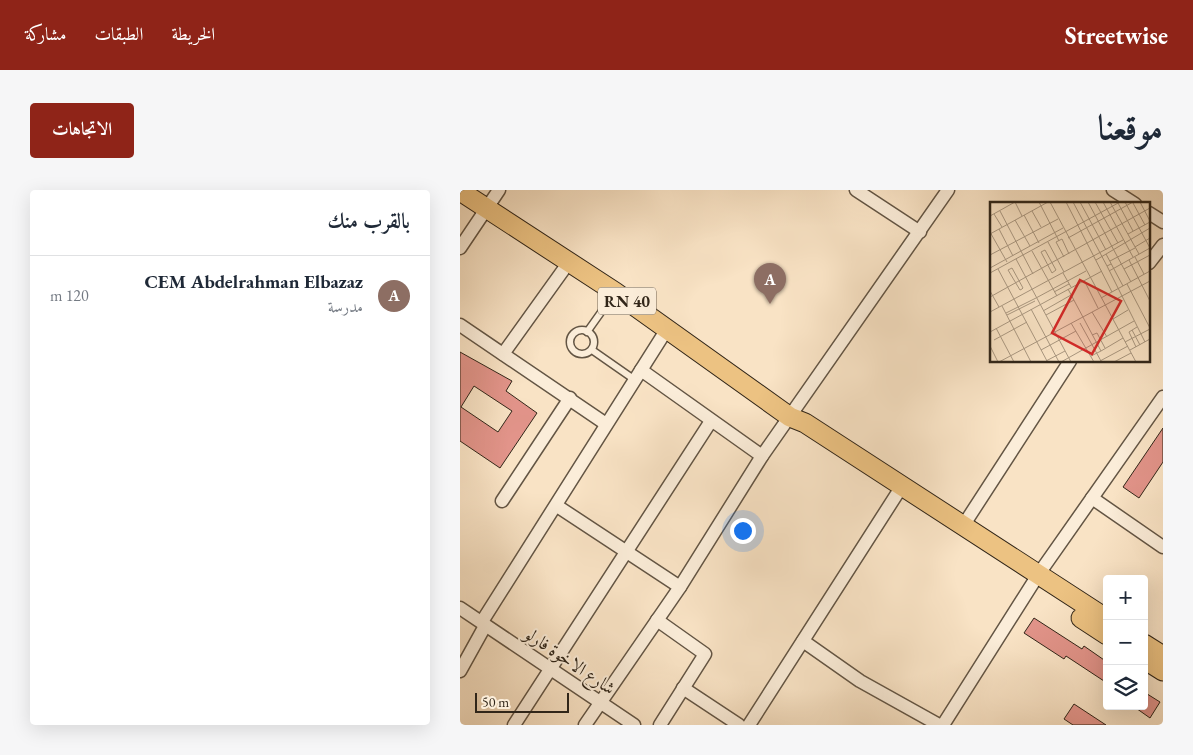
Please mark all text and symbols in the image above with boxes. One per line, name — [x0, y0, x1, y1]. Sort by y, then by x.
text: Streetwise — [1065, 20, 1168, 51]
text: مشاركة — [25, 22, 66, 45]
text: الطبقات — [94, 22, 143, 45]
text: الخريطة — [171, 22, 215, 45]
button: الاتجاهات — [30, 103, 134, 158]
text: موقعنا — [1098, 104, 1163, 149]
inset map — [990, 202, 1150, 362]
text: بالقرب منك — [327, 207, 410, 234]
pin: A — [754, 263, 786, 304]
text: CEM Abdelrahman Elbazaz — [144, 269, 363, 294]
text: 120 m — [50, 285, 89, 306]
text: A — [388, 285, 400, 306]
road number: RN 40 — [598, 288, 656, 314]
text: مدرسة — [328, 296, 363, 317]
your location — [730, 518, 756, 544]
map controls — [1103, 575, 1148, 710]
button: + — [1103, 575, 1148, 620]
button: − — [1103, 620, 1148, 665]
street label: شارع الاخوة فارلو — [517, 621, 620, 703]
button: layers — [1103, 665, 1148, 710]
scale bar — [475, 690, 569, 713]
text: 50 m — [482, 693, 509, 711]

